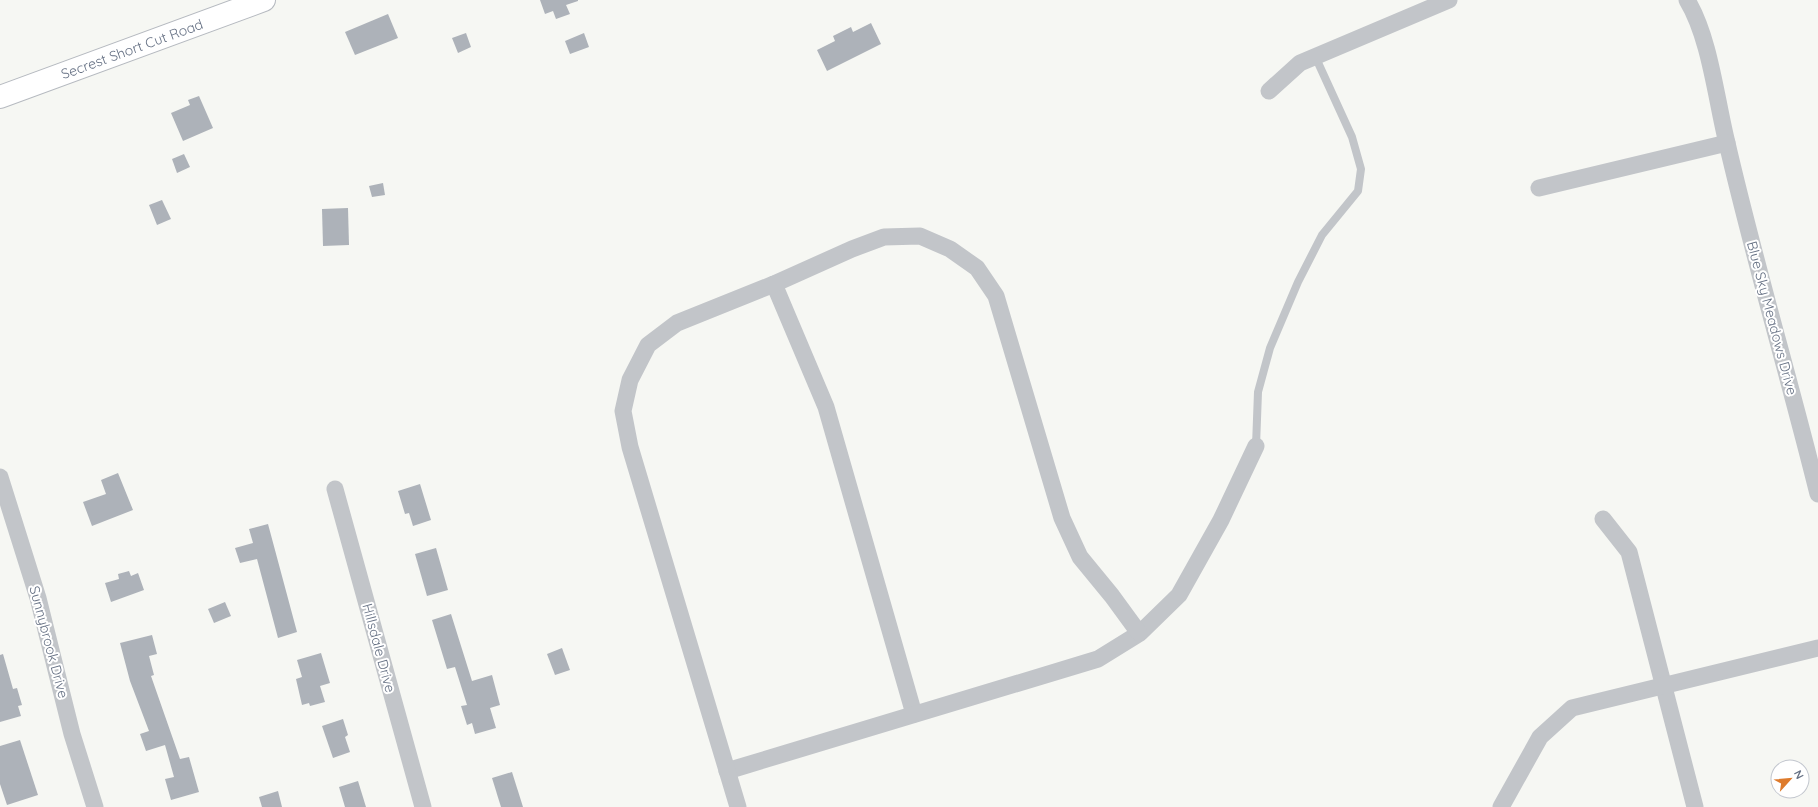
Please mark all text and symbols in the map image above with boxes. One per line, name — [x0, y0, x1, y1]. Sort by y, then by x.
street label: Secrest Short Cut Road — [59, 15, 205, 83]
street label: Blue Sky Meadows Drive — [1743, 239, 1801, 397]
street label: Sunnybrook Drive — [25, 584, 73, 700]
street label: Hillsdale Drive — [358, 601, 400, 695]
north arrow — [1770, 759, 1810, 799]
text: N — [1791, 768, 1807, 781]

